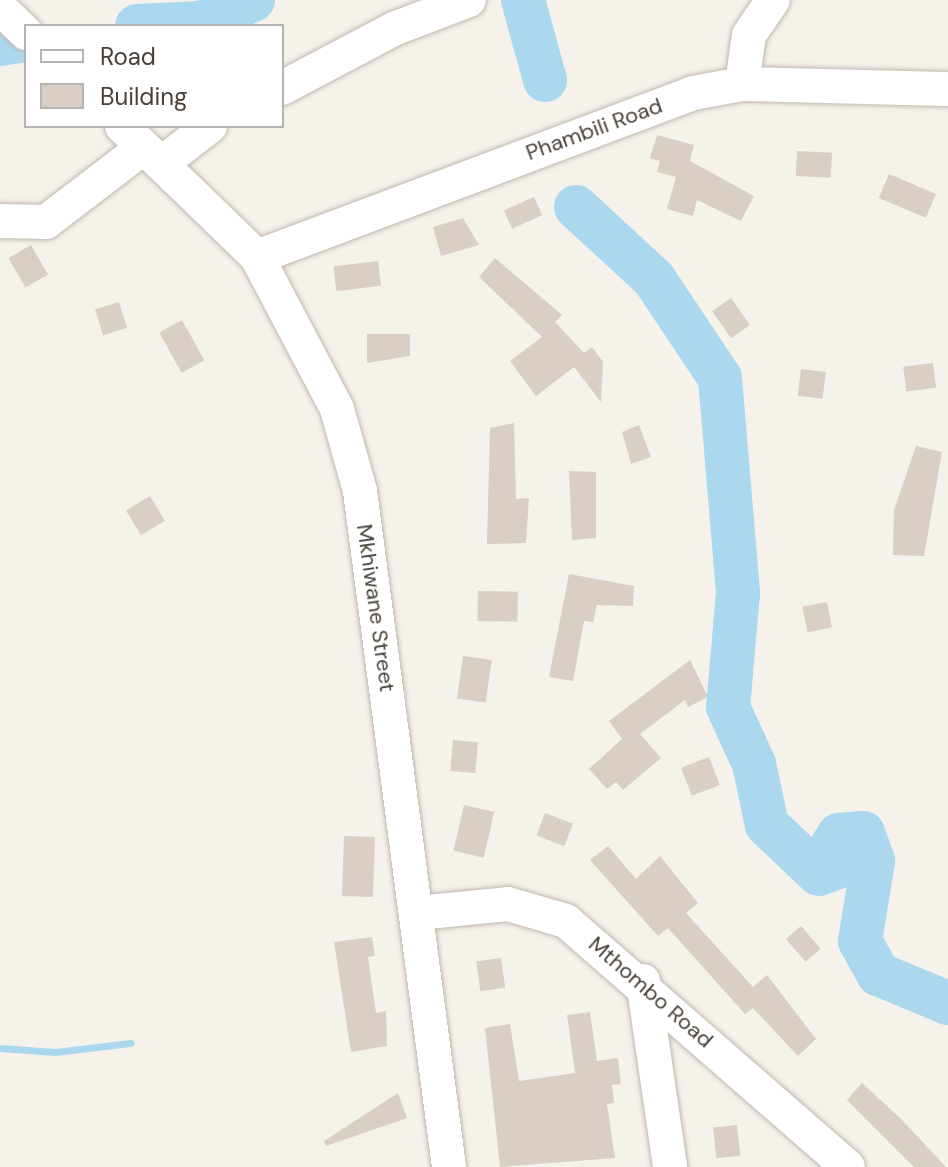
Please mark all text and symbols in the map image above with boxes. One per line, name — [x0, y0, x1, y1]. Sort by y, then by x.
legend — [24, 24, 284, 128]
text: Road — [100, 41, 156, 72]
text: Building — [100, 81, 187, 112]
street label: Phambili Road — [522, 92, 666, 166]
street label: Mkhiwane Street — [351, 522, 401, 694]
street label: Mthombo Road — [583, 931, 719, 1053]

